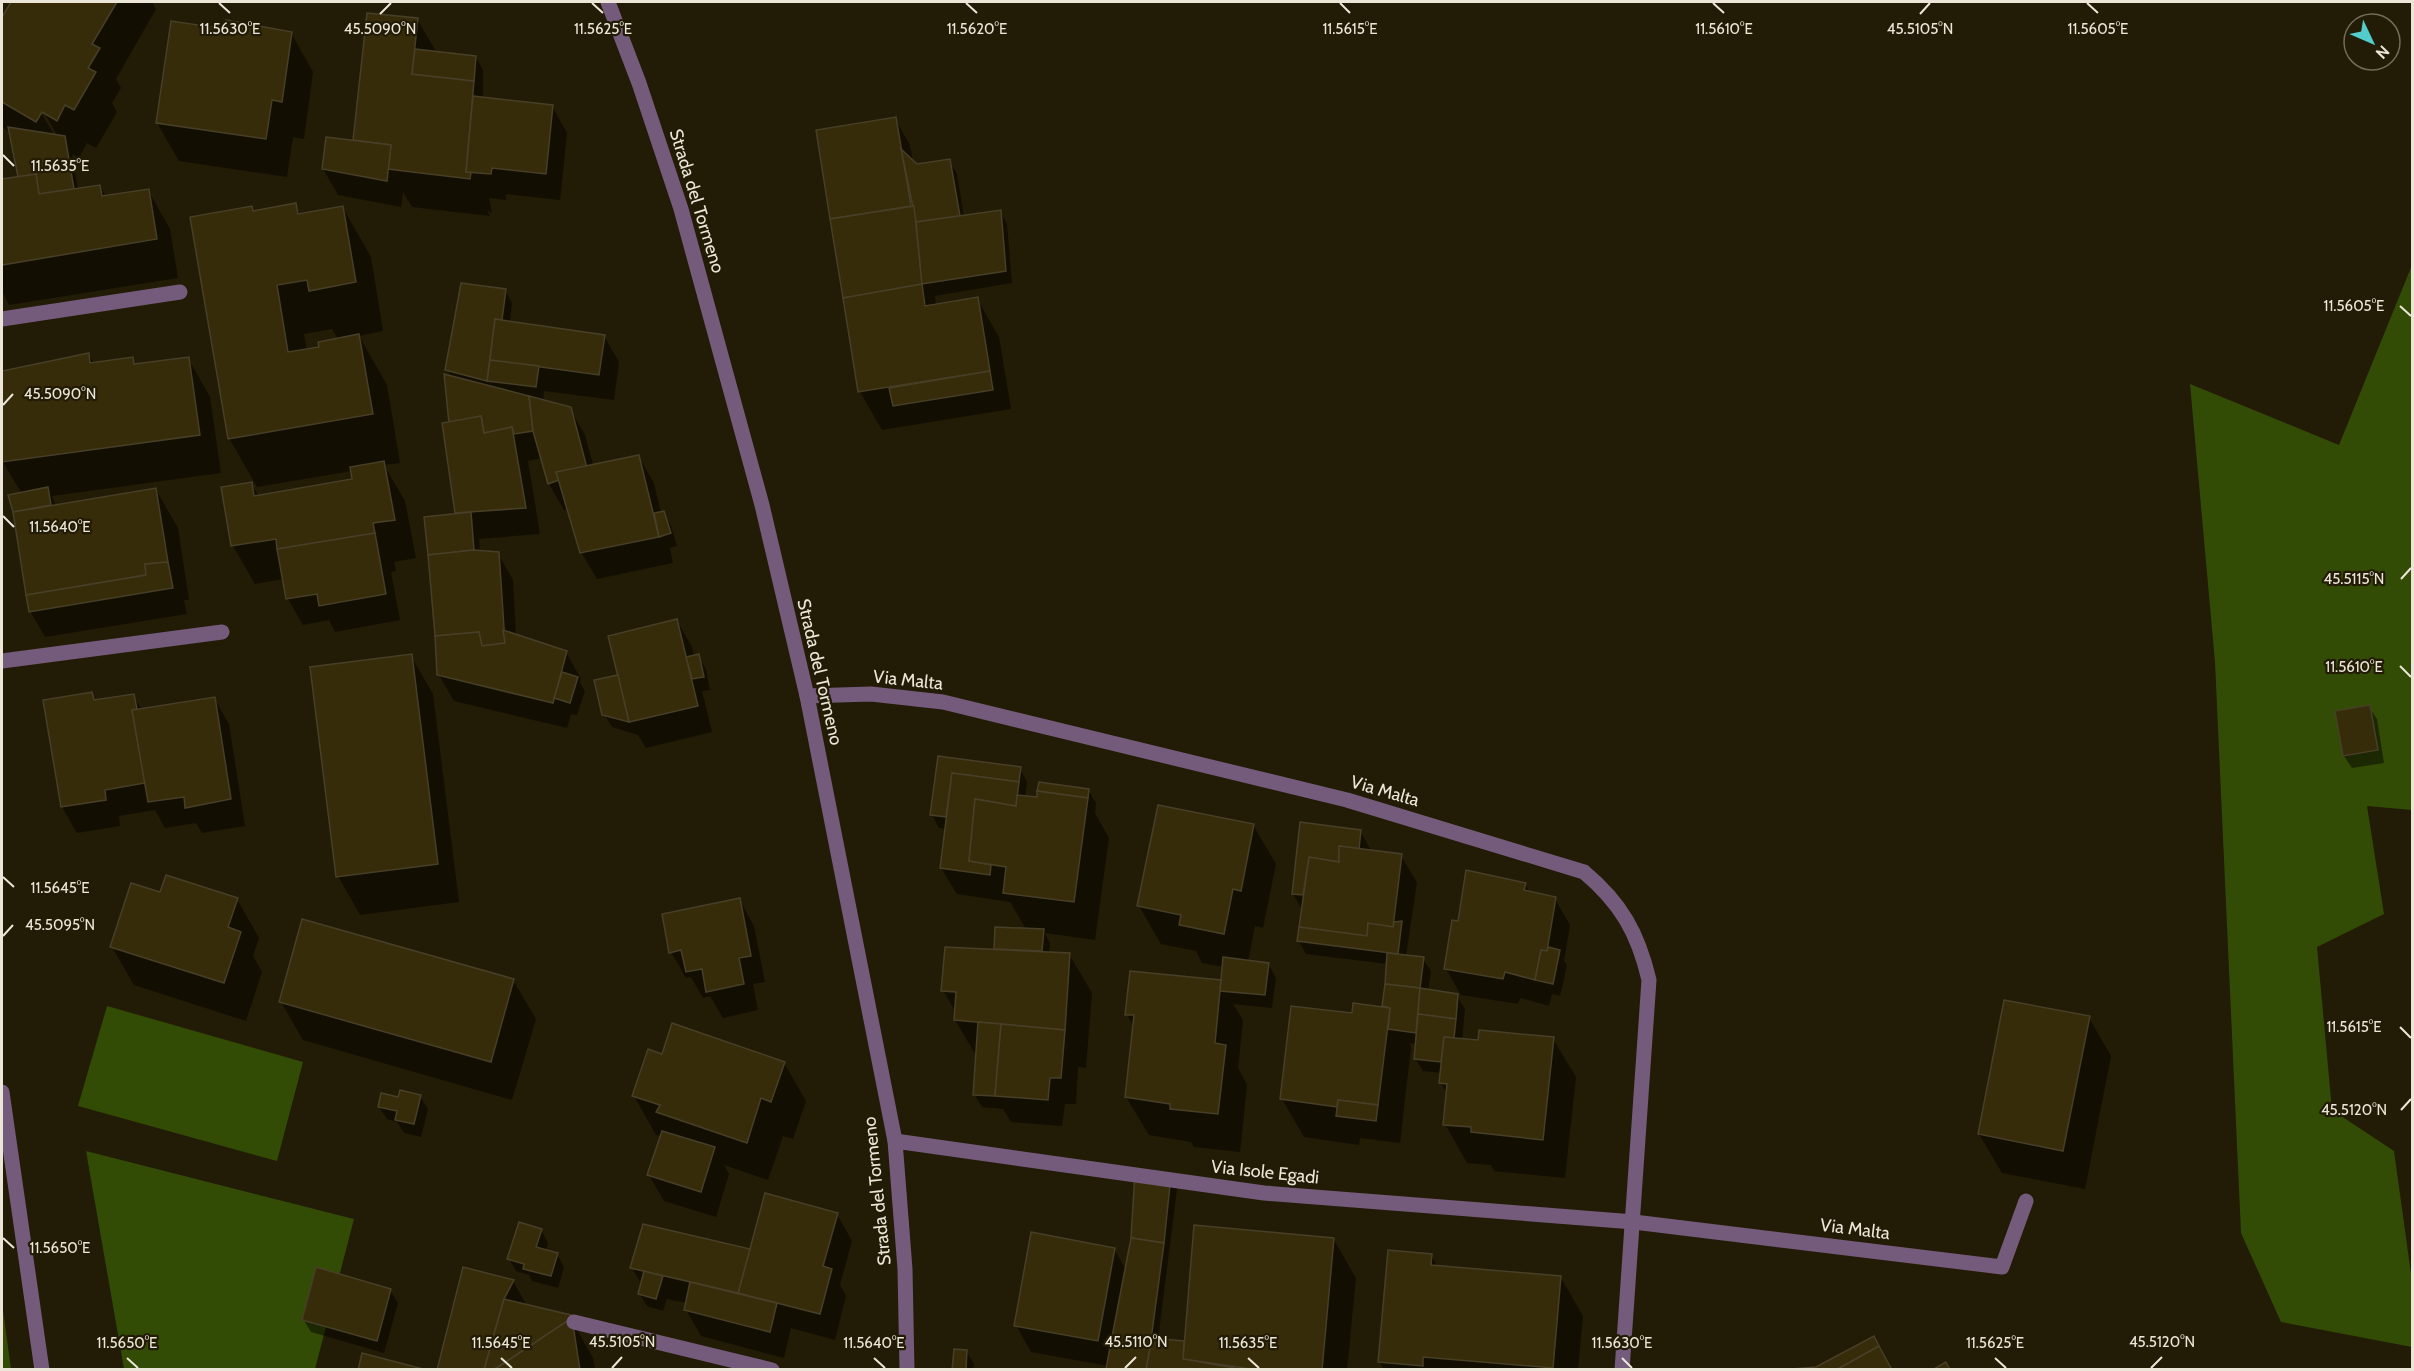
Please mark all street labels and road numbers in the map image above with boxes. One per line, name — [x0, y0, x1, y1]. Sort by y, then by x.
street label: Strada del Tormeno — [665, 126, 729, 276]
street label: Strada del Tormeno — [792, 597, 848, 747]
street label: Via Malta — [872, 665, 944, 695]
street label: Via Malta — [1348, 771, 1422, 811]
street label: Strada del Tormeno — [858, 1115, 896, 1266]
street label: Via Isole Egadi — [1210, 1155, 1320, 1189]
street label: Via Malta — [1819, 1214, 1892, 1244]

